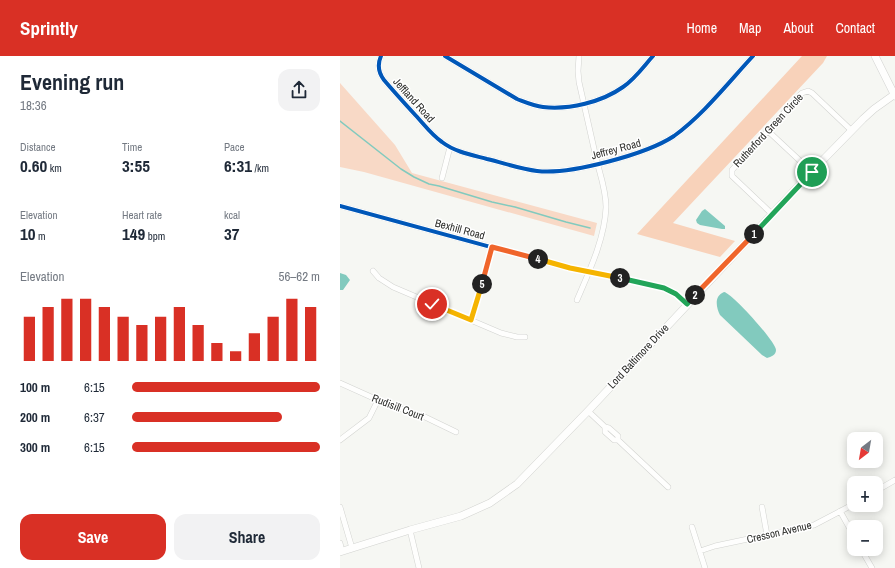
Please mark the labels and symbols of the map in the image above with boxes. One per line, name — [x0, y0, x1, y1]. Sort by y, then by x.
street label: Jeffland Road — [390, 75, 438, 125]
street label: Rutherford Green Circle — [730, 90, 806, 170]
street label: Jeffrey Road — [590, 136, 642, 162]
pin — [795, 155, 829, 189]
street label: Bexhill Road — [433, 216, 487, 242]
pin: 1 — [744, 224, 764, 244]
pin: 4 — [528, 249, 548, 269]
pin: 3 — [610, 268, 630, 288]
pin: 5 — [472, 274, 492, 294]
pin: 2 — [685, 285, 705, 305]
pin — [415, 287, 449, 321]
street label: Lord Baltimore Drive — [605, 321, 671, 391]
street label: Rudisill Court — [370, 391, 426, 424]
north arrow — [847, 432, 883, 468]
street label: Cresson Avenue — [745, 518, 813, 546]

